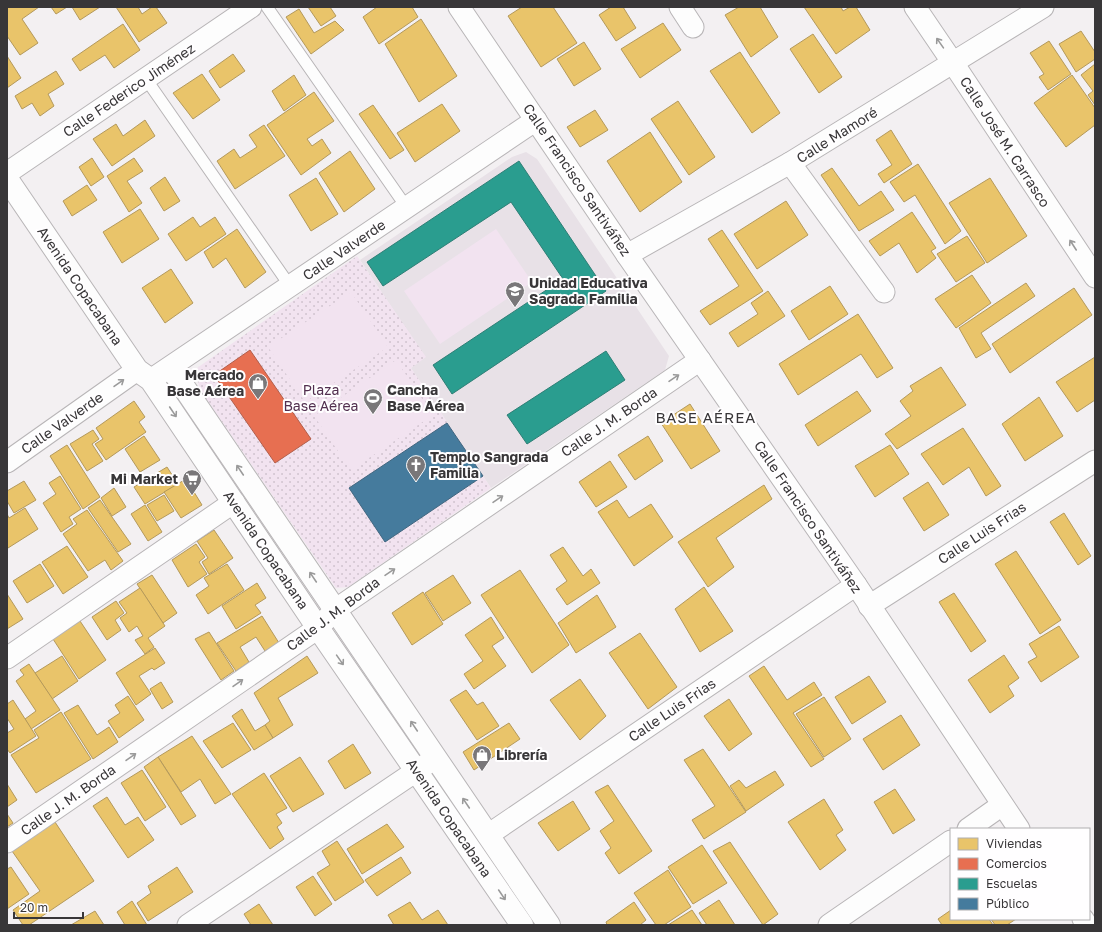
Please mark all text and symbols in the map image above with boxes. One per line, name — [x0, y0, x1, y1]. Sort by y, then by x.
one-way arrow — [936, 38, 944, 49]
street label: Calle Federico Jiménez — [59, 39, 198, 140]
street label: Calle José M. Carrasco — [957, 73, 1054, 210]
street label: Calle Francisco Santiváñez — [520, 100, 635, 259]
street label: Calle Mamoré — [793, 103, 880, 166]
street label: Calle Valverde — [299, 216, 388, 284]
street label: Avenida Copacabana — [34, 223, 126, 348]
one-way arrow — [1069, 239, 1078, 250]
place label: Unidad Educativa Sagrada Familia — [529, 274, 648, 307]
school or university icon: Unidad Educativa Sagrada Familia — [504, 280, 526, 308]
place label: Mercado Base Aérea — [167, 366, 244, 399]
shop icon: Mercado Base Aérea — [247, 372, 269, 400]
one-way arrow — [668, 374, 679, 382]
one-way arrow — [113, 379, 124, 387]
park label: Plaza Base Aérea — [283, 381, 359, 414]
place label: Cancha Base Aérea — [387, 381, 464, 414]
street label: Calle J. M. Borda — [557, 383, 660, 460]
sports icon: Cancha Base Aérea — [362, 387, 384, 415]
street label: Calle Valverde — [17, 388, 106, 457]
one-way arrow — [169, 407, 177, 418]
district label: BASE AÉREA — [656, 408, 756, 426]
street label: Calle Francisco Santiváñez — [751, 437, 866, 596]
place label: Templo Sangrada Familia — [430, 448, 548, 481]
church icon: Templo Sangrada Familia — [405, 454, 427, 482]
one-way arrow — [236, 465, 244, 476]
supermarket icon: Mi Market — [181, 468, 203, 496]
place label: Mi Market — [111, 470, 178, 487]
street label: Avenida Copacabana — [220, 487, 312, 612]
one-way arrow — [492, 495, 503, 503]
street label: Calle Luis Frias — [934, 498, 1029, 567]
one-way arrow — [385, 568, 396, 576]
one-way arrow — [309, 572, 317, 583]
street label: Calle J. M. Borda — [283, 573, 383, 654]
one-way arrow — [336, 654, 344, 665]
street label: Calle Luis Frias — [625, 674, 719, 745]
one-way arrow — [233, 679, 244, 687]
one-way arrow — [410, 721, 418, 732]
shop icon: Librería — [471, 744, 493, 772]
place label: Librería — [496, 746, 547, 763]
one-way arrow — [126, 753, 137, 761]
street label: Avenida Copacabana — [403, 755, 495, 880]
street label: Calle J. M. Borda — [17, 760, 119, 839]
one-way arrow — [462, 798, 470, 809]
legend — [950, 828, 1090, 920]
text: Viviendas — [986, 836, 1042, 851]
text: Comercios — [986, 856, 1047, 871]
text: Escuelas — [986, 876, 1037, 891]
one-way arrow — [498, 890, 506, 901]
scale bar — [14, 894, 83, 920]
text: Público — [986, 896, 1029, 911]
text: 20 m — [20, 900, 48, 915]

